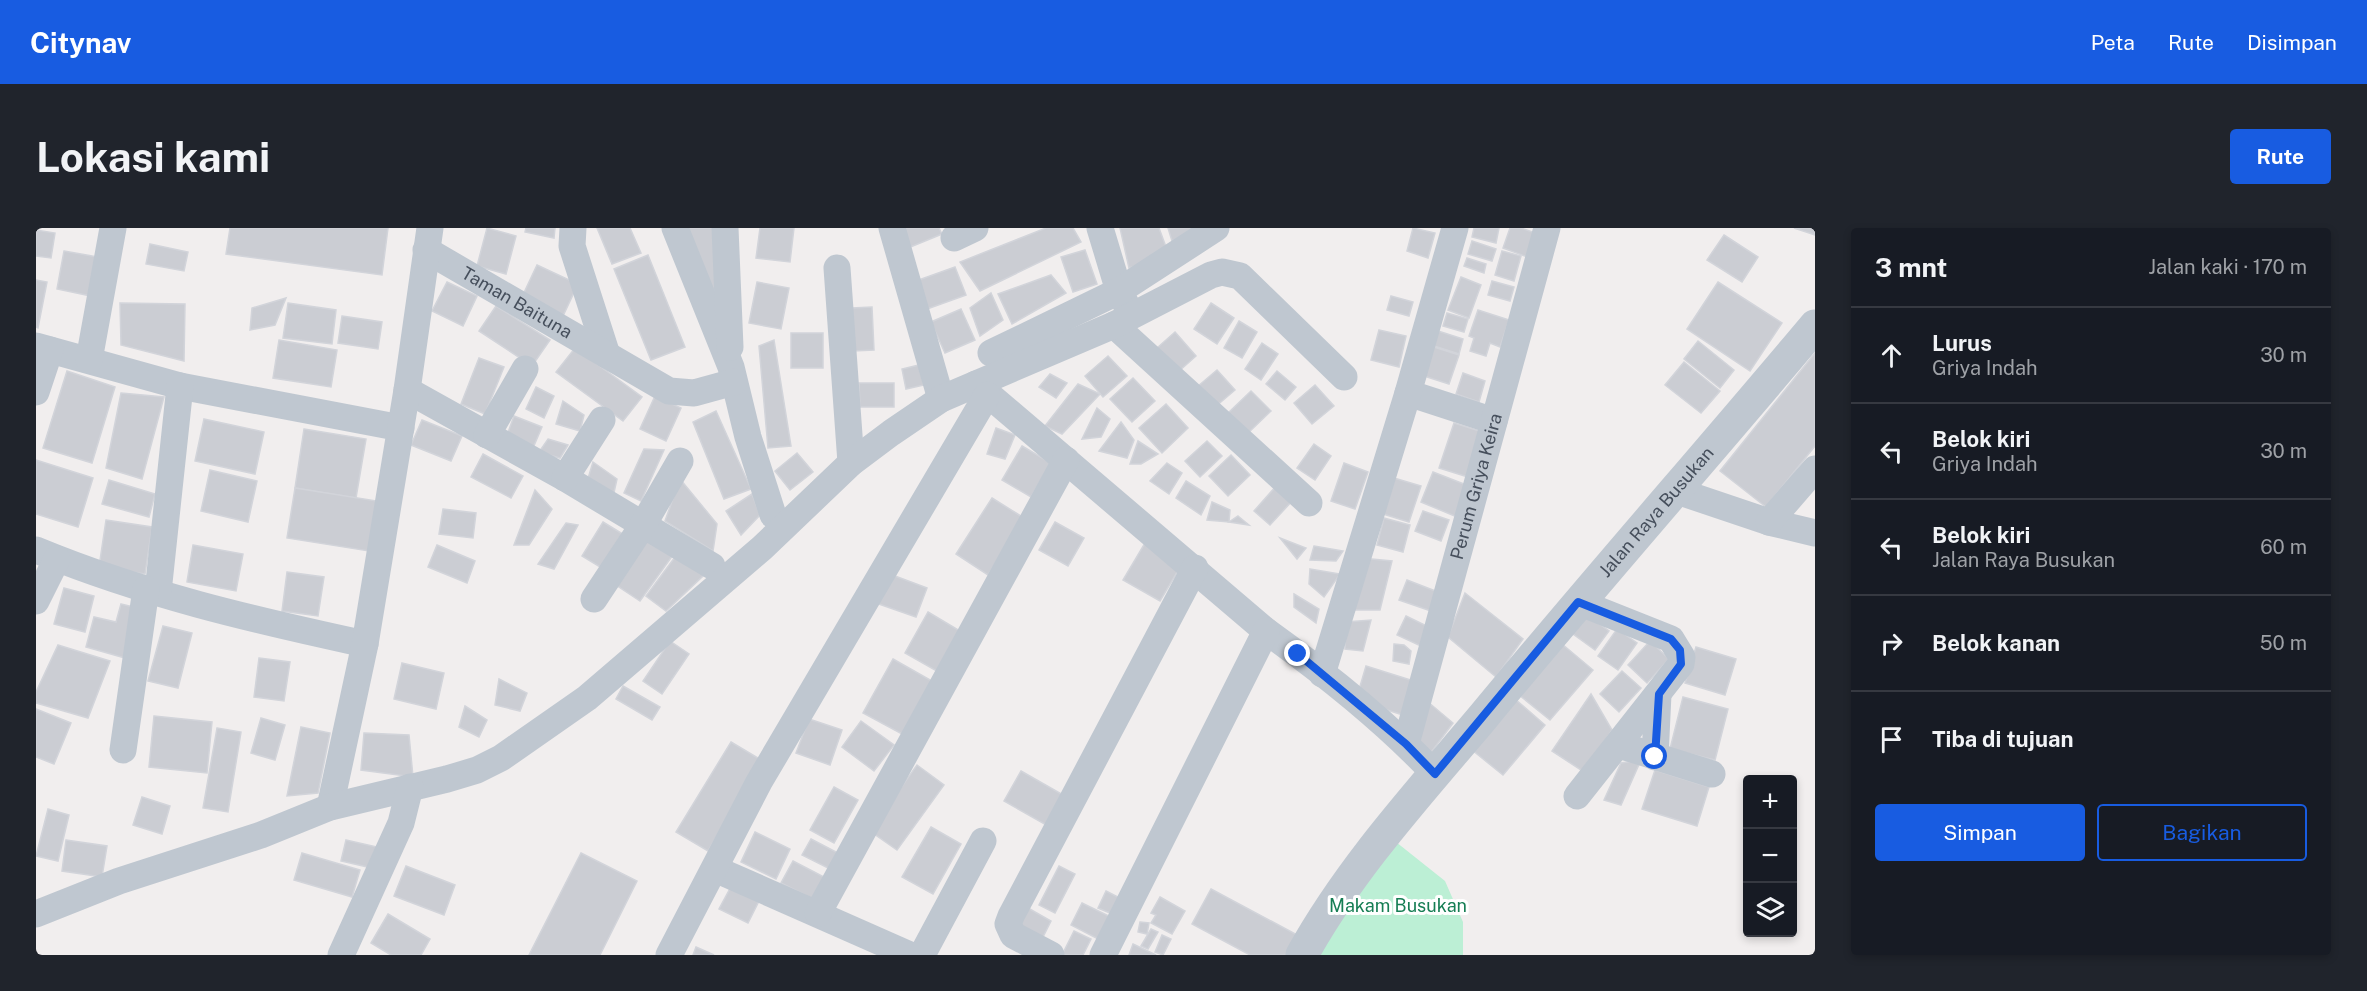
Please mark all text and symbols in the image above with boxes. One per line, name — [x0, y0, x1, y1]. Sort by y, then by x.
text: Citynav — [30, 26, 131, 59]
text: Peta — [2091, 30, 2135, 55]
text: Rute — [2168, 30, 2214, 55]
text: Disimpan — [2247, 30, 2337, 55]
button: Rute — [2230, 129, 2331, 184]
text: Lokasi kami — [36, 132, 270, 181]
text: 3 mnt — [1875, 252, 1947, 283]
text: Jalan kaki · 170 m — [2148, 255, 2307, 279]
street label: Taman Baituna — [458, 262, 576, 343]
text: Lurus — [1932, 330, 1992, 356]
icon: ahead — [1875, 339, 1908, 372]
text: 30 m — [2260, 343, 2307, 367]
text: Griya Indah — [1932, 356, 2038, 380]
street label: Perum Griya Keira — [1446, 411, 1506, 562]
text: Belok kiri — [1932, 426, 2030, 452]
icon: left — [1875, 435, 1908, 468]
text: 30 m — [2260, 439, 2307, 463]
street label: Jalan Raya Busukan — [1594, 442, 1718, 581]
text: Griya Indah — [1932, 452, 2038, 476]
text: Belok kiri — [1932, 522, 2030, 548]
icon: left — [1875, 531, 1908, 564]
text: 60 m — [2260, 535, 2307, 559]
text: Jalan Raya Busukan — [1932, 548, 2115, 572]
icon: right — [1875, 627, 1908, 660]
text: Belok kanan — [1932, 630, 2060, 656]
text: 50 m — [2260, 631, 2307, 655]
route end — [1284, 640, 1310, 666]
icon: arrive — [1875, 723, 1908, 756]
text: Tiba di tujuan — [1932, 726, 2073, 752]
route start — [1641, 743, 1667, 769]
map controls — [1743, 775, 1797, 937]
button: + — [1743, 775, 1797, 829]
button: Simpan — [1875, 804, 2085, 861]
button: Bagikan — [2097, 804, 2307, 861]
button: − — [1743, 829, 1797, 883]
button: layers — [1743, 883, 1797, 937]
park label: Makam Busukan — [1329, 895, 1467, 916]

